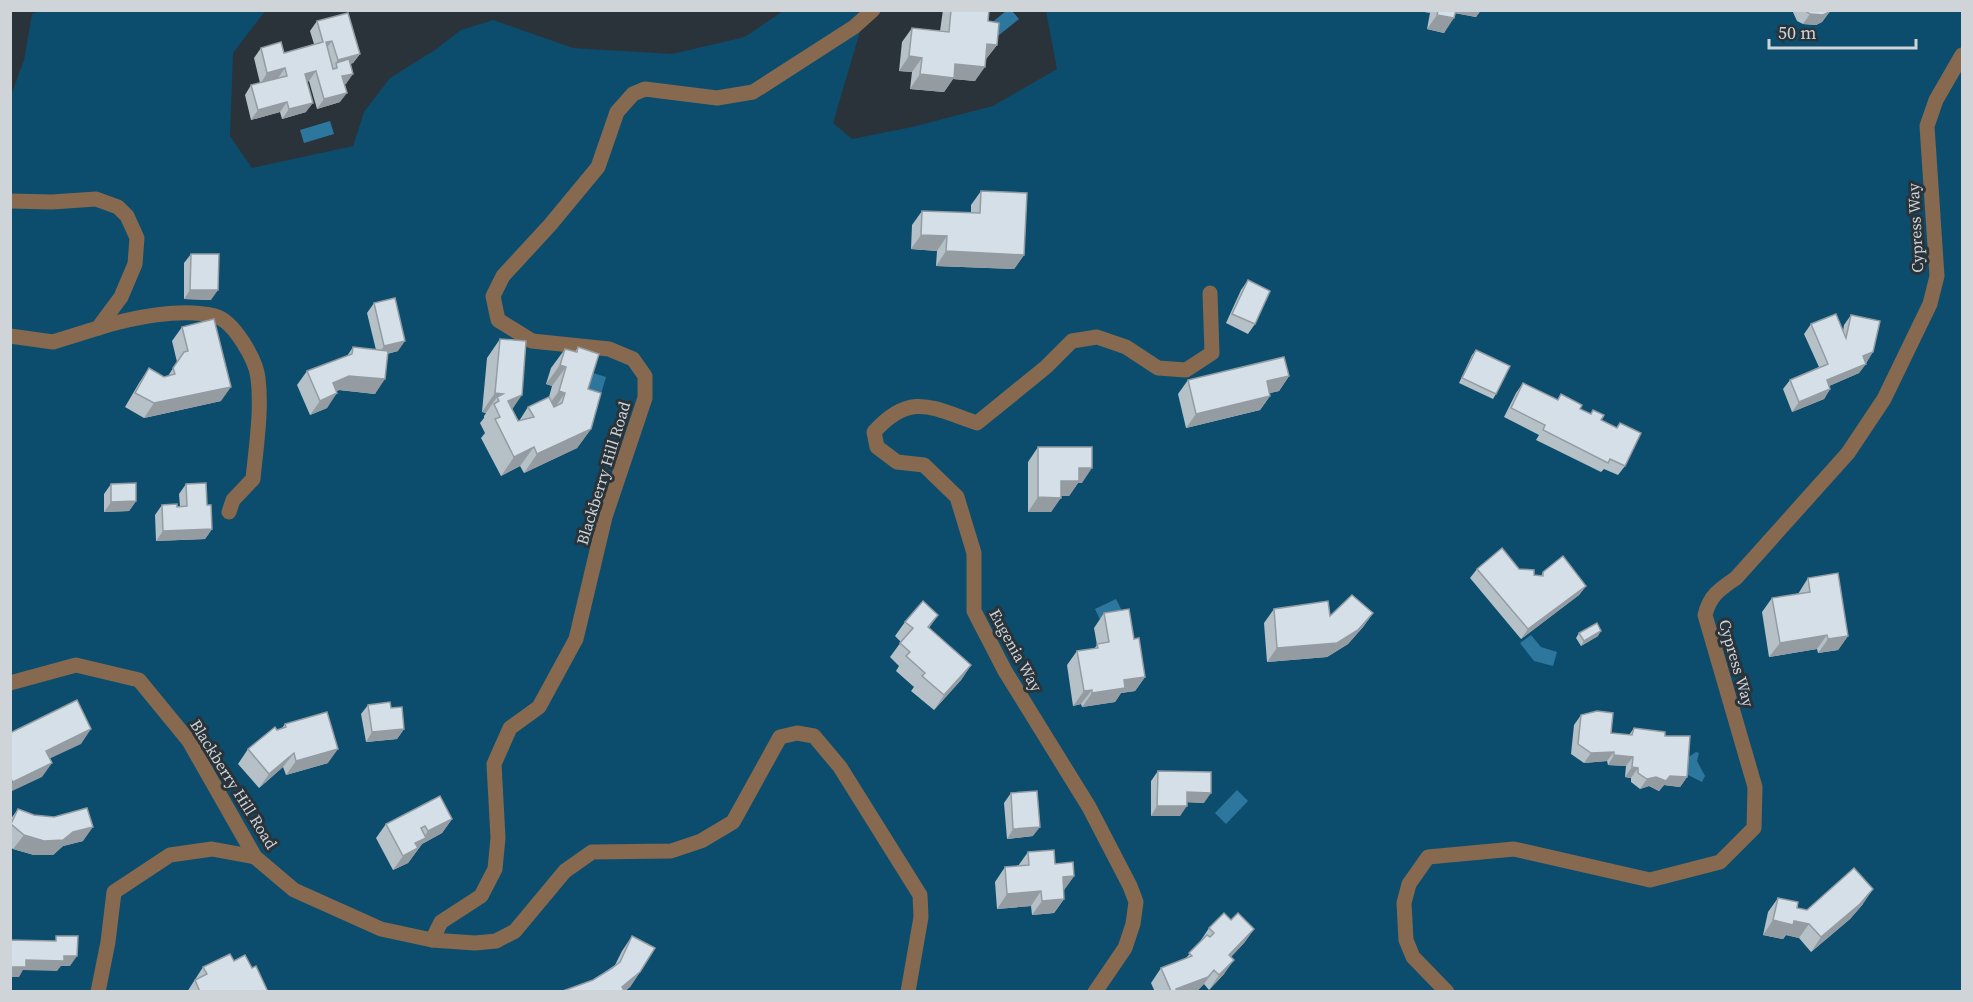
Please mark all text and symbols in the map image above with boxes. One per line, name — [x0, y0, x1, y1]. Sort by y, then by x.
scale bar — [1769, 12, 1916, 50]
text: 50 m — [1778, 20, 1816, 45]
street label: Cypress Way — [1902, 182, 1928, 273]
street label: Blackberry Hill Road — [571, 399, 635, 547]
street label: Eugenia Way — [984, 605, 1048, 696]
street label: Cypress Way — [1714, 617, 1760, 710]
street label: Blackberry Hill Road — [185, 715, 283, 853]

